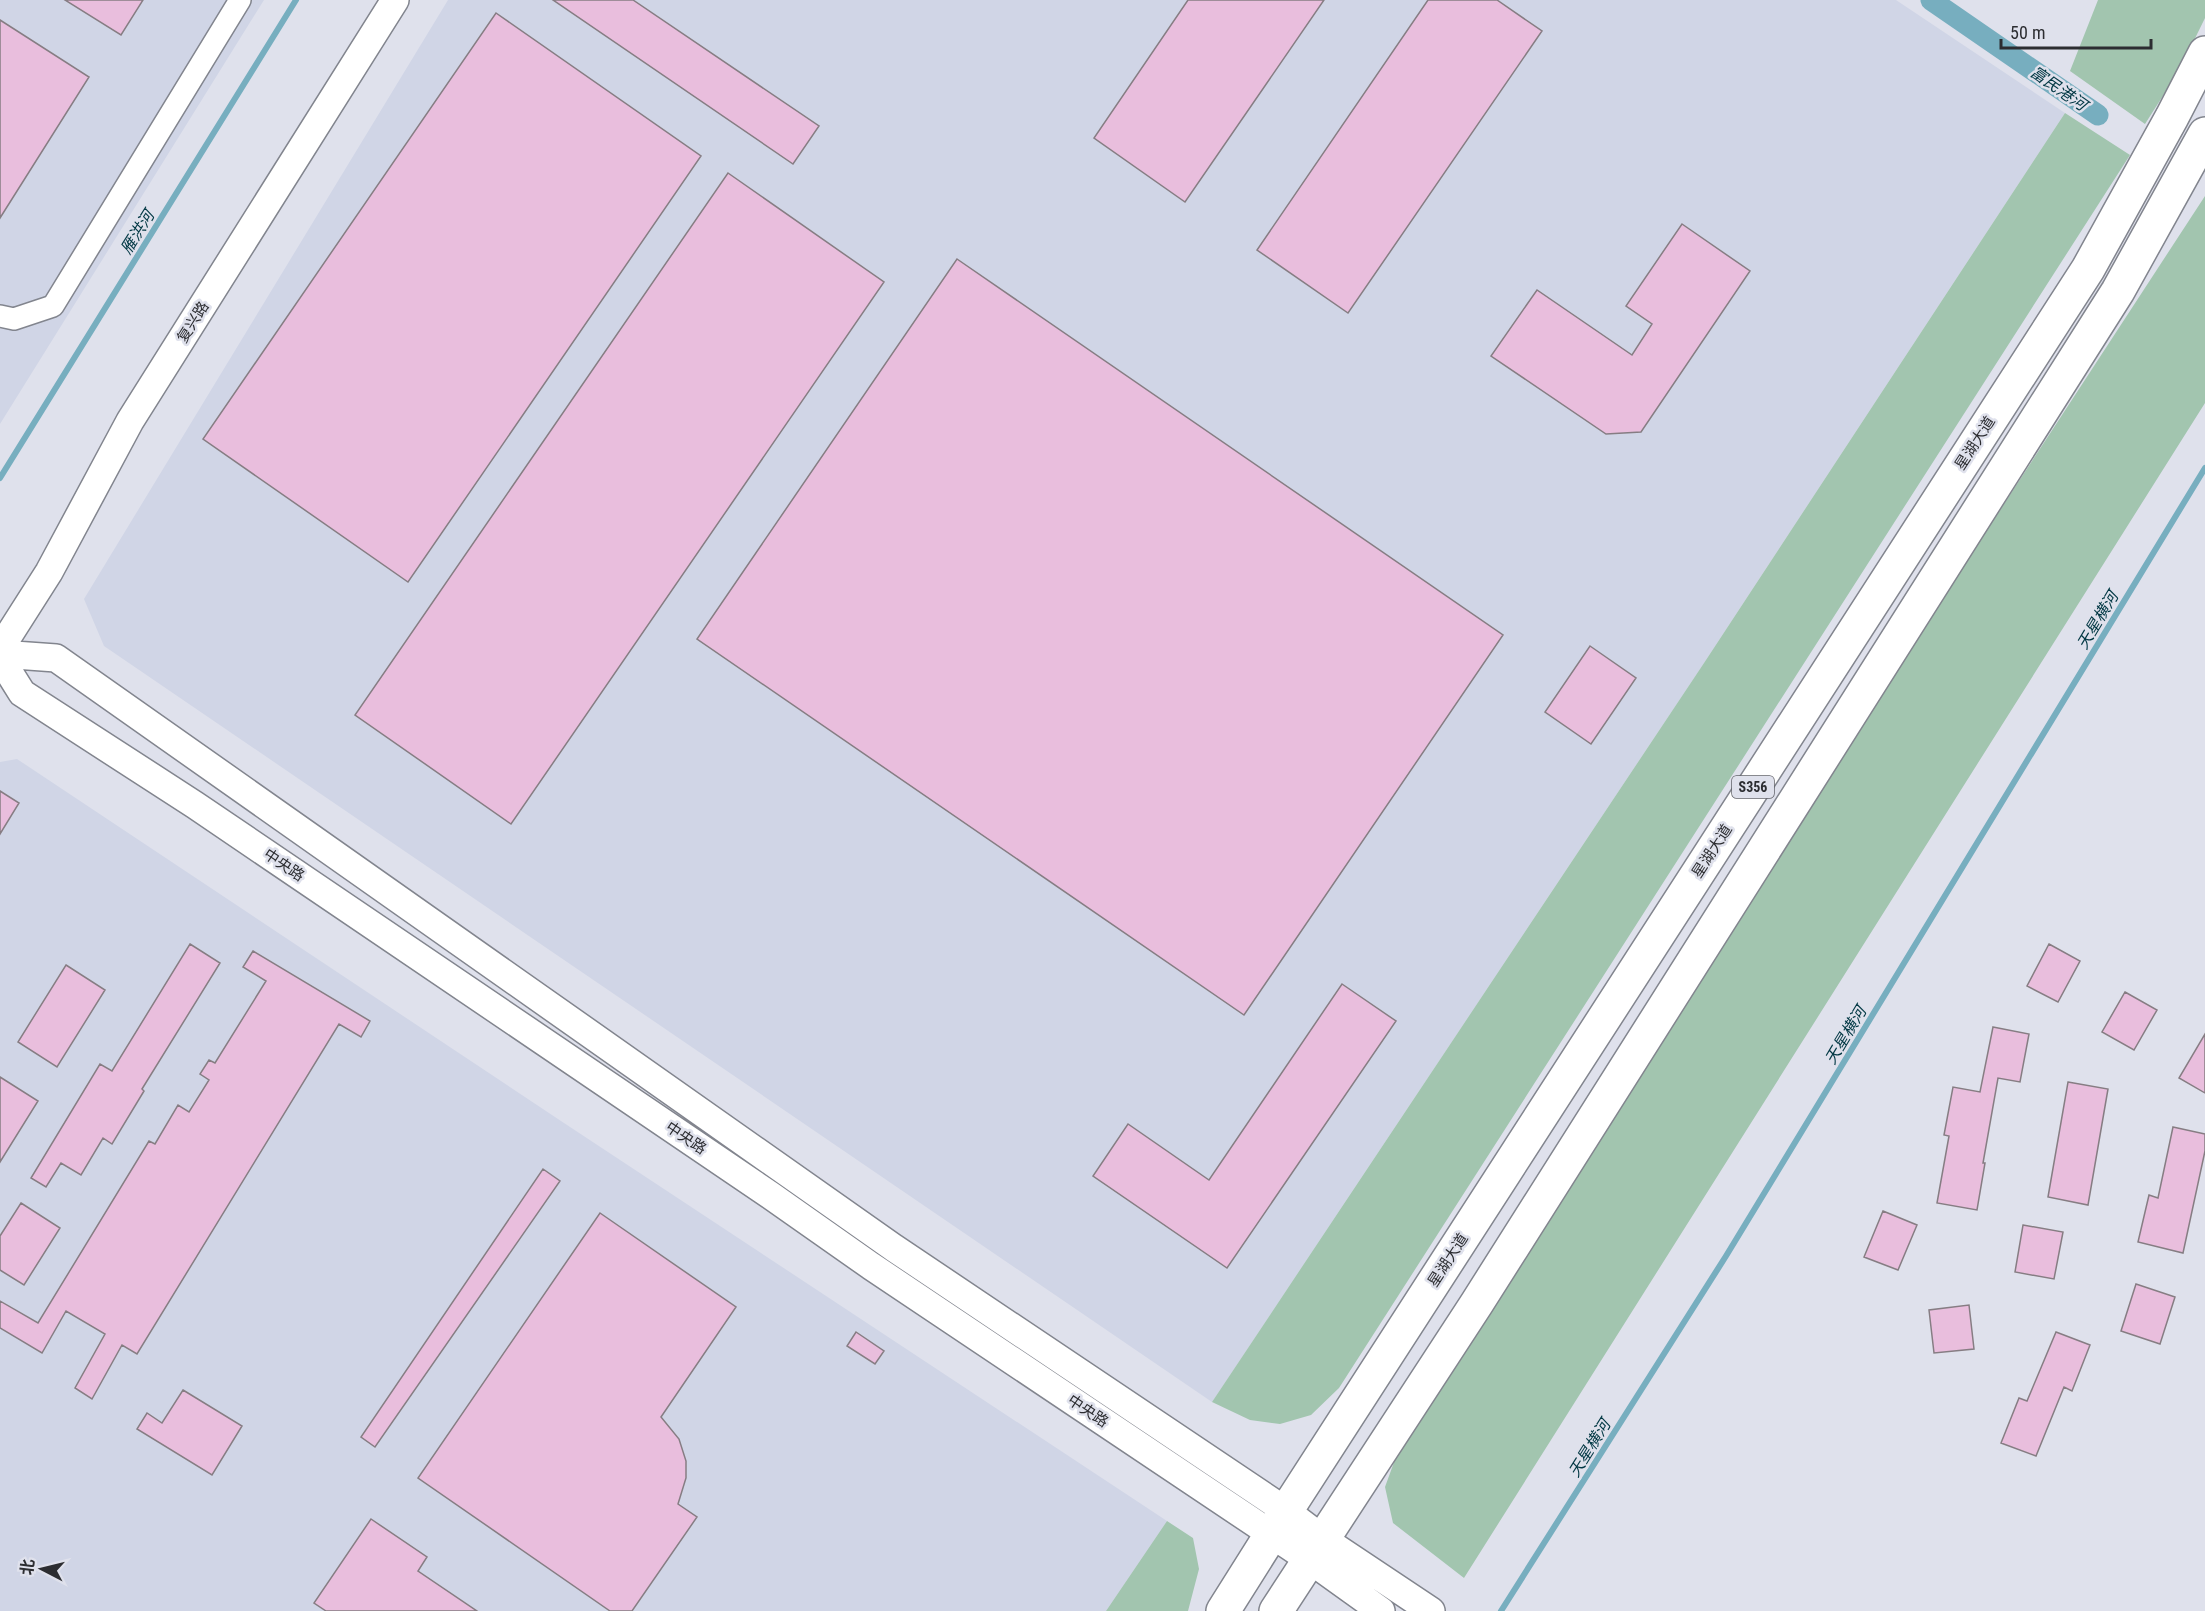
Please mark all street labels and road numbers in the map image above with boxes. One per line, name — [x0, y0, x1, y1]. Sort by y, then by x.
street label: 复兴路 — [173, 298, 213, 346]
street label: 星湖大道 — [1951, 413, 1999, 473]
road number: S356 — [1732, 776, 1774, 798]
street label: 星湖大道 — [1688, 821, 1736, 881]
street label: 中央路 — [260, 845, 308, 885]
street label: 中央路 — [662, 1118, 710, 1158]
street label: 星湖大道 — [1424, 1230, 1472, 1290]
street label: 中央路 — [1064, 1391, 1112, 1431]

